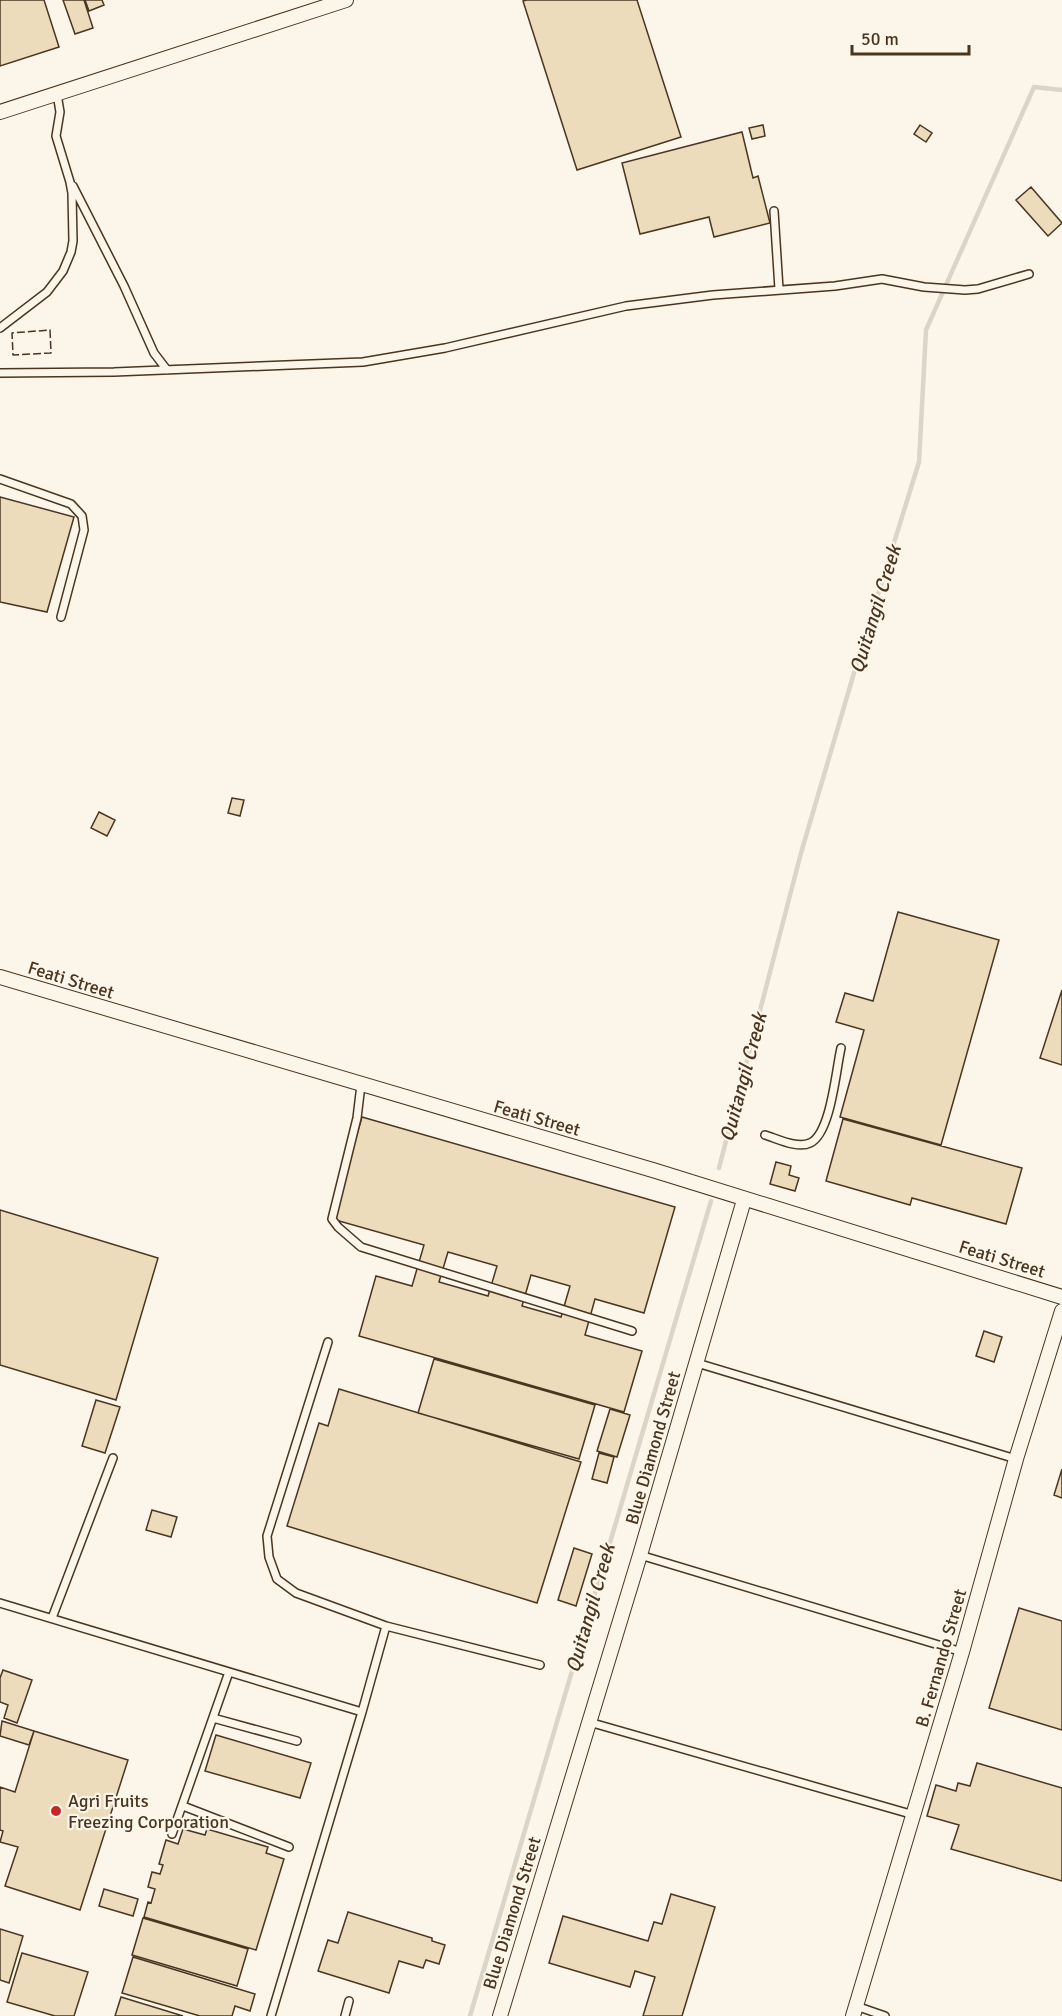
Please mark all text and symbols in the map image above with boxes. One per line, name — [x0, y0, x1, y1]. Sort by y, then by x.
scale bar — [852, 18, 969, 56]
text: 50 m — [861, 28, 899, 50]
water label: Quitangil Creek — [844, 540, 907, 676]
street label: Feati Street — [25, 956, 117, 1004]
water label: Quitangil Creek — [714, 1008, 773, 1144]
street label: Feati Street — [491, 1095, 583, 1141]
street label: Feati Street — [956, 1235, 1048, 1283]
street label: Blue Diamond Street — [621, 1369, 685, 1527]
water label: Quitangil Creek — [560, 1539, 621, 1675]
street label: B. Fernando Street — [911, 1586, 971, 1730]
place label: Agri Fruits Freezing Corporation — [68, 1790, 229, 1833]
marker: Agri Fruits Freezing Corporation — [49, 1804, 63, 1818]
street label: Blue Diamond Street — [478, 1834, 546, 1992]

